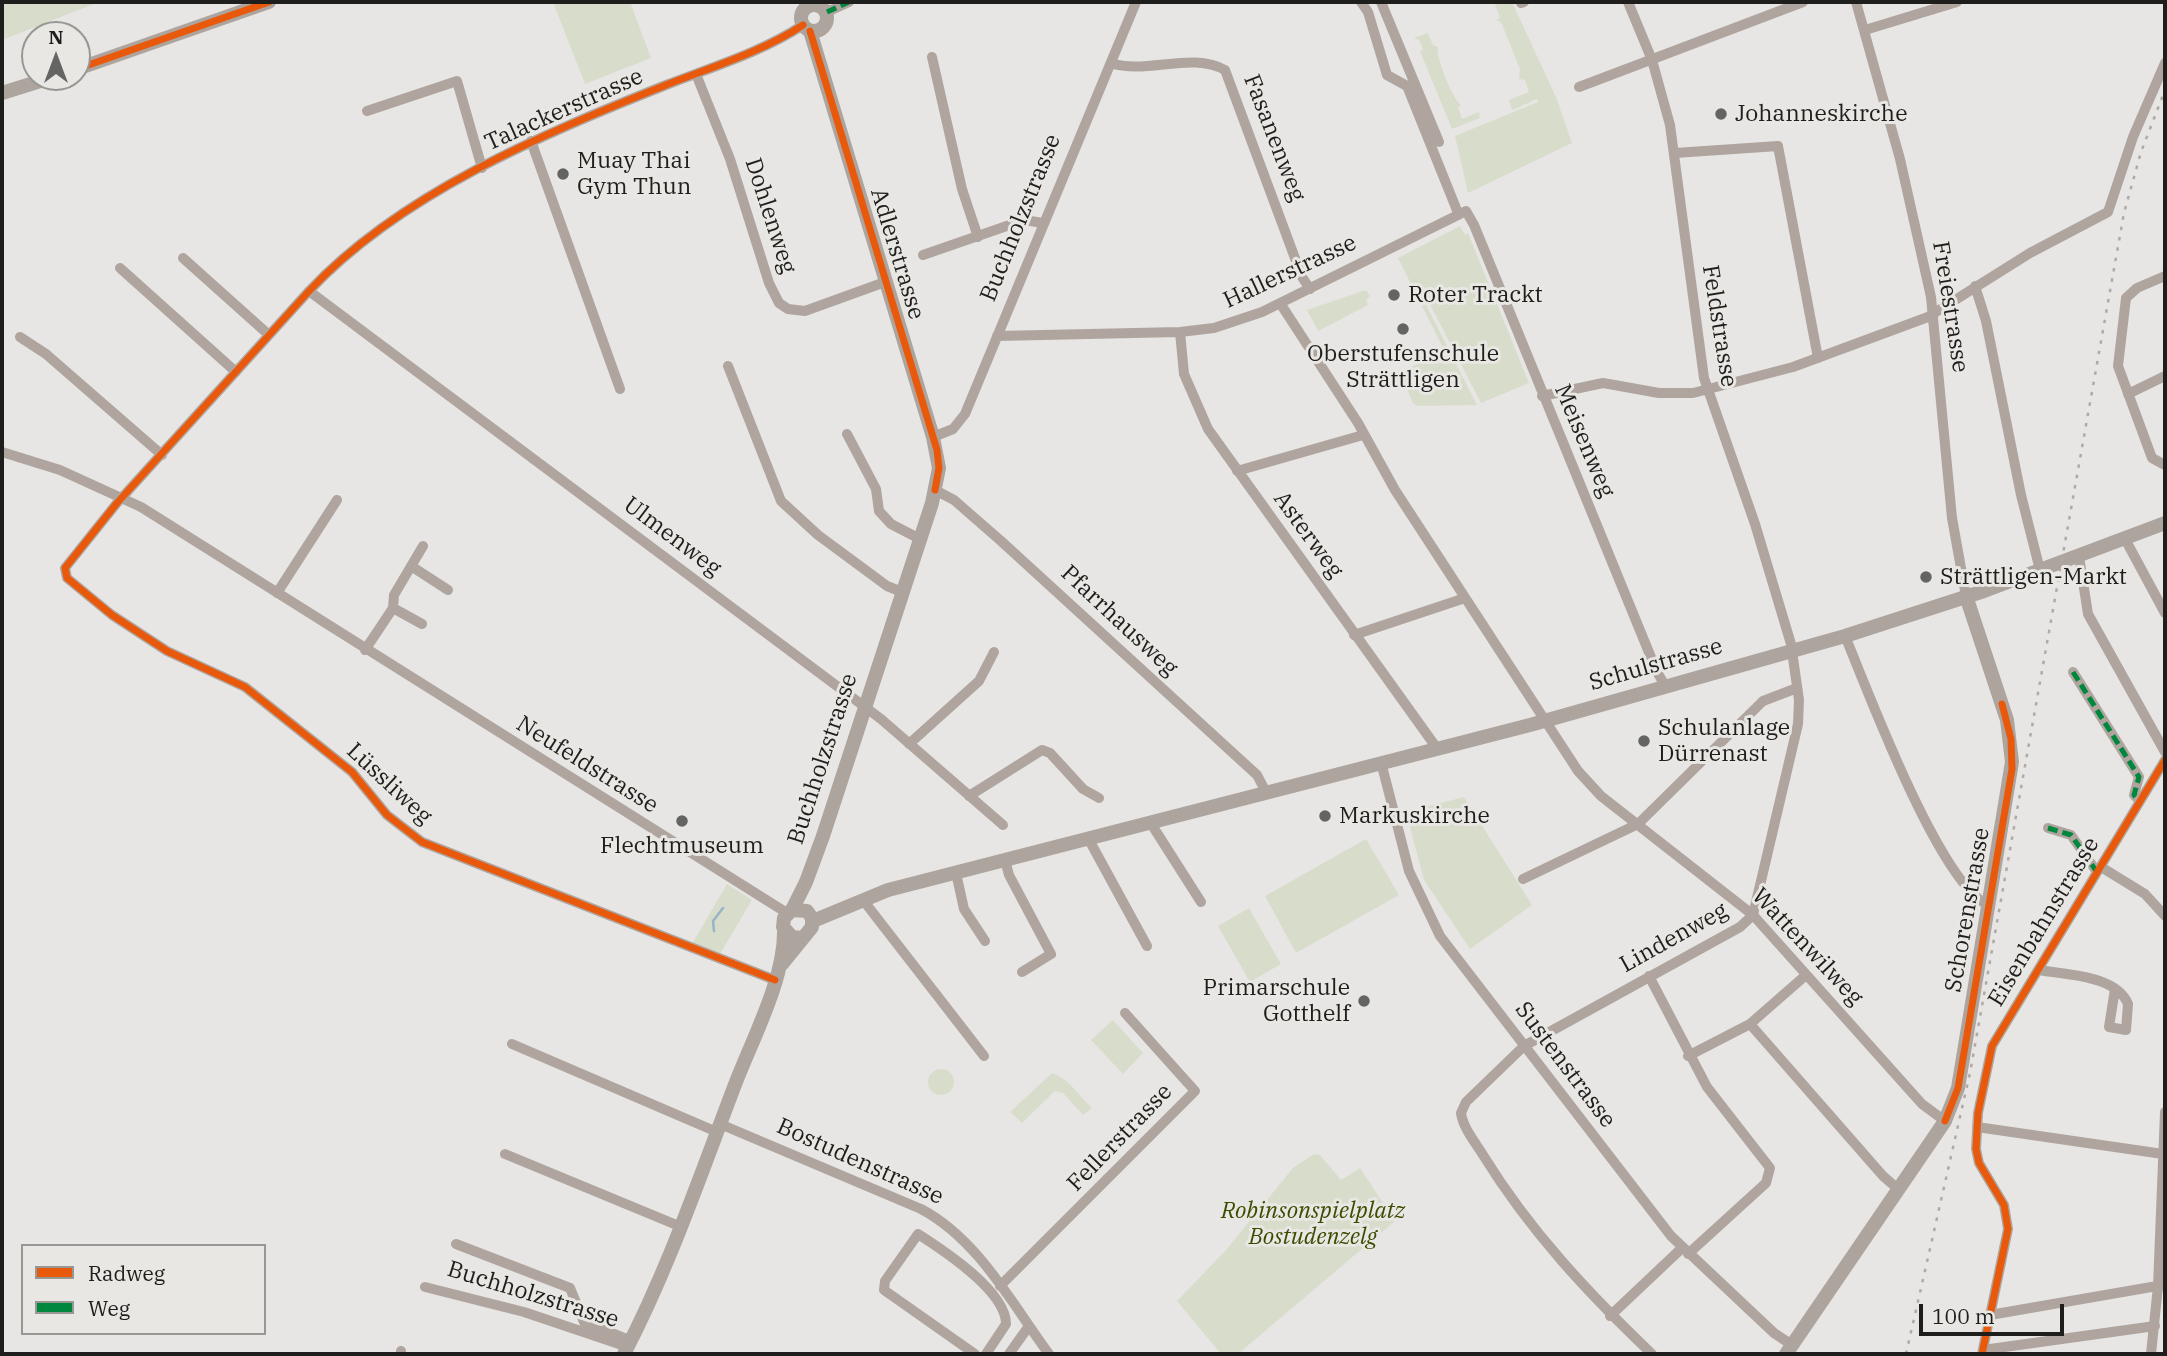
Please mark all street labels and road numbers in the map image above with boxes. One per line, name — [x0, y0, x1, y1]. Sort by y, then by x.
street label: Talackerstrasse — [481, 63, 647, 157]
street label: Fasanenweg — [1237, 71, 1311, 205]
street label: Buchholzstrasse — [975, 130, 1067, 306]
street label: Dohlenweg — [738, 155, 802, 277]
street label: Adlerstrasse — [864, 185, 930, 323]
street label: Hallerstrasse — [1219, 229, 1361, 315]
street label: Freiestrasse — [1926, 239, 1974, 375]
street label: Feldstrasse — [1696, 263, 1742, 389]
street label: Meisenweg — [1548, 380, 1620, 502]
street label: Asterweg — [1267, 486, 1349, 584]
street label: Ulmenweg — [618, 491, 726, 583]
street label: Pfarrhausweg — [1055, 560, 1183, 682]
street label: Schulstrasse — [1586, 633, 1726, 697]
street label: Buchholzstrasse — [782, 670, 864, 848]
street label: Neufeldstrasse — [511, 710, 663, 820]
street label: Lüssliweg — [341, 738, 437, 830]
street label: Schorenstrasse — [1940, 826, 1996, 994]
street label: Eisenbahnstrasse — [1983, 832, 2105, 1012]
street label: Wattenwilweg — [1746, 883, 1868, 1011]
street label: Lindenweg — [1615, 897, 1733, 979]
street label: Sustenstrasse — [1509, 997, 1621, 1133]
street label: Fellerstrasse — [1062, 1079, 1178, 1197]
street label: Bostudenstrasse — [772, 1113, 948, 1211]
street label: Buchholzstrasse — [444, 1256, 622, 1334]

